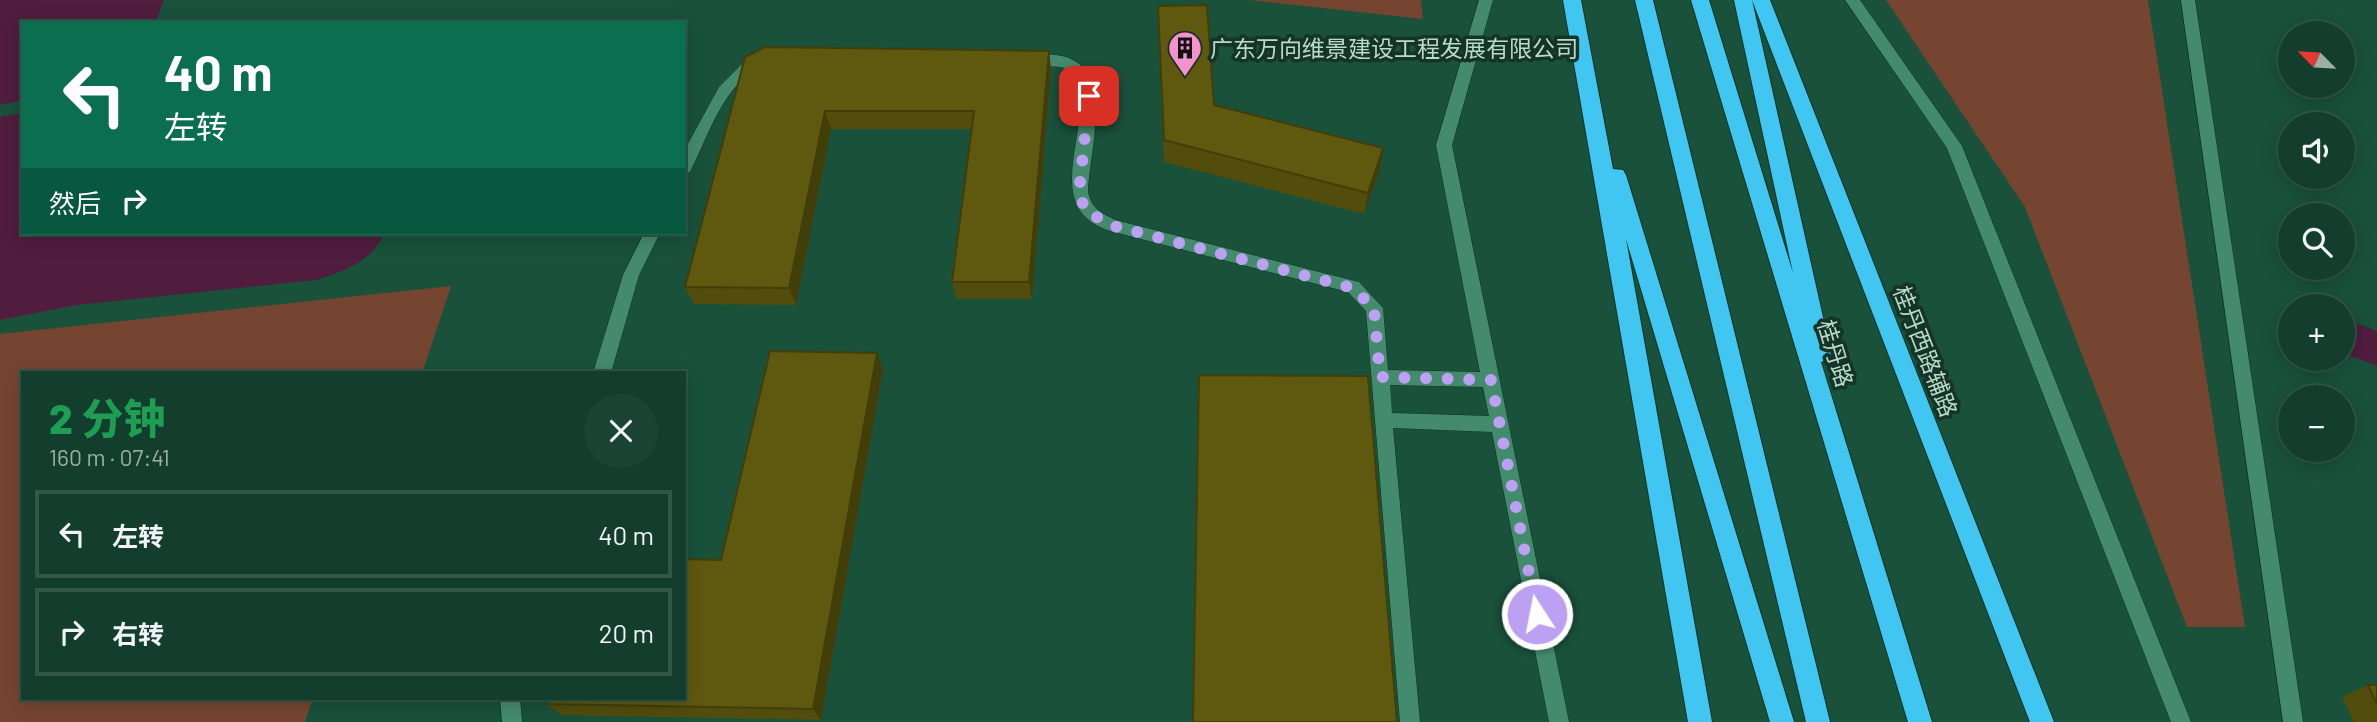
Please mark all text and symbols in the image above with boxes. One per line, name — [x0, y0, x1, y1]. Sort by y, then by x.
north arrow — [2278, 21, 2356, 98]
map controls — [2278, 21, 2355, 462]
building icon: 广东万向维景建设工程发展有限公司 — [1166, 29, 1204, 78]
place label: 广东万向维景建设工程发展有限公司 — [1210, 34, 1578, 62]
text: 40 m — [164, 42, 272, 101]
icon: left — [49, 49, 140, 140]
pin — [1059, 66, 1119, 126]
icon: arrive — [1070, 77, 1108, 115]
text: 左转 — [164, 107, 228, 145]
button: sound — [2278, 112, 2355, 189]
icon: right — [115, 182, 153, 220]
text: 然后 — [49, 187, 101, 218]
button: search — [2278, 203, 2355, 280]
street label: 桂丹西路辅路 — [1888, 282, 1964, 420]
button: + — [2278, 294, 2355, 371]
street label: 桂丹路 — [1813, 316, 1859, 390]
button: − — [2278, 385, 2355, 462]
text: 2 分钟 — [49, 392, 165, 442]
button: close — [584, 394, 658, 468]
text: 160 m · 07:41 — [49, 443, 170, 471]
icon: left — [53, 515, 91, 553]
text: 40 m — [598, 519, 654, 550]
text: 左转 — [112, 520, 164, 551]
position arrow — [1500, 577, 1574, 651]
icon: right — [53, 613, 91, 651]
text: 20 m — [599, 617, 654, 648]
text: 右转 — [112, 618, 164, 649]

